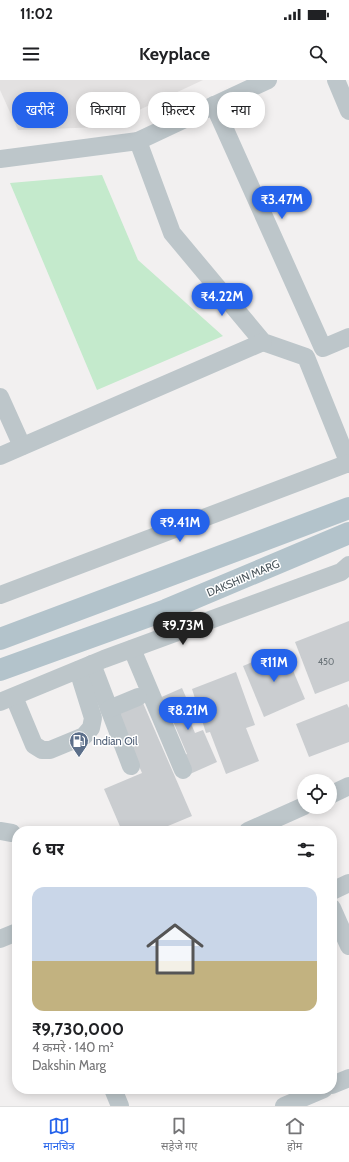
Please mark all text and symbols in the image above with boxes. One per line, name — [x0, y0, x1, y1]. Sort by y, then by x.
text: 11:02 — [20, 5, 53, 23]
icon: menu — [20, 43, 42, 65]
text: Keyplace — [139, 43, 210, 65]
icon: search — [307, 43, 329, 65]
chip: खरीदें — [12, 92, 68, 128]
chip: किराया — [76, 92, 140, 128]
chip: फ़िल्टर — [148, 92, 209, 128]
chip: नया — [217, 92, 265, 128]
pin: ₹3.47M — [249, 186, 315, 220]
text: ₹3.47M — [261, 191, 303, 207]
pin: ₹4.22M — [189, 283, 255, 317]
text: ₹4.22M — [201, 288, 243, 304]
pin: ₹9.41M — [147, 509, 213, 543]
text: ₹9.41M — [160, 514, 200, 530]
street label: DAKSHIN MARG — [204, 556, 282, 600]
pin: ₹9.73M — [150, 612, 216, 646]
text: ₹9.73M — [162, 617, 204, 633]
pin: ₹11M — [250, 649, 298, 683]
text: ₹11M — [260, 654, 288, 670]
house number: 450 — [318, 656, 334, 667]
pin: ₹8.21M — [155, 697, 221, 731]
text: ₹8.21M — [168, 702, 208, 718]
fuel station icon: Indian Oil — [68, 730, 90, 758]
place label: Indian Oil — [93, 734, 138, 748]
map controls — [297, 774, 337, 814]
button: locate — [297, 774, 337, 814]
text: 6 घर — [32, 839, 64, 859]
icon: filters — [295, 839, 317, 861]
icon: home — [139, 913, 211, 985]
text: ₹9,730,000 — [32, 1019, 124, 1039]
text: 4 कमरे · 140 m² — [32, 1039, 114, 1055]
text: Dakshin Marg — [32, 1057, 106, 1073]
tab: मानचित्र — [43, 1115, 75, 1154]
tab: सहेजे गए — [161, 1115, 197, 1154]
tab: होम — [284, 1115, 306, 1154]

